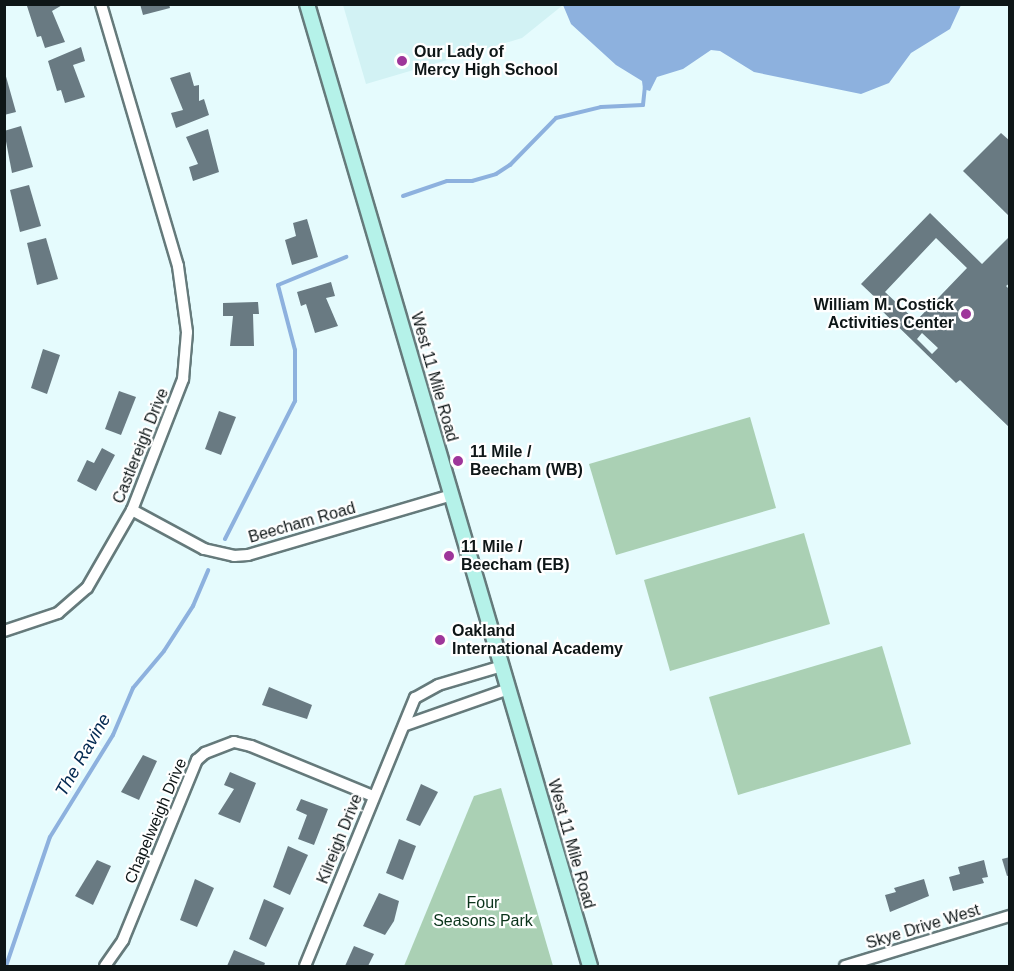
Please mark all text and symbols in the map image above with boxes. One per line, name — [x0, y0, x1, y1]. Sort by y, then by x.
place label: Our Lady of Mercy High School — [414, 42, 558, 80]
marker: Our Lady of Mercy High School — [395, 54, 409, 68]
place label: William M. Costick Activities Center — [814, 295, 954, 333]
marker: William M. Costick Activities Center — [959, 307, 973, 321]
street label: West 11 Mile Road — [406, 310, 462, 444]
street label: Castlereigh Drive — [109, 386, 173, 506]
place label: 11 Mile / Beecham (WB) — [470, 442, 583, 480]
marker: 11 Mile / Beecham (WB) — [451, 454, 465, 468]
street label: Beecham Road — [246, 499, 358, 547]
place label: 11 Mile / Beecham (EB) — [461, 537, 569, 575]
marker: 11 Mile / Beecham (EB) — [442, 549, 456, 563]
place label: Oakland International Academy — [452, 621, 624, 659]
marker: Oakland International Academy — [433, 633, 447, 647]
water label: The Ravine — [51, 710, 115, 800]
street label: Chapelweigh Drive — [121, 755, 191, 887]
street label: West 11 Mile Road — [543, 777, 599, 911]
street label: Kilreigh Drive — [313, 791, 367, 887]
park label: Four Seasons Park — [433, 893, 533, 931]
street label: Skye Drive West — [864, 901, 982, 953]

